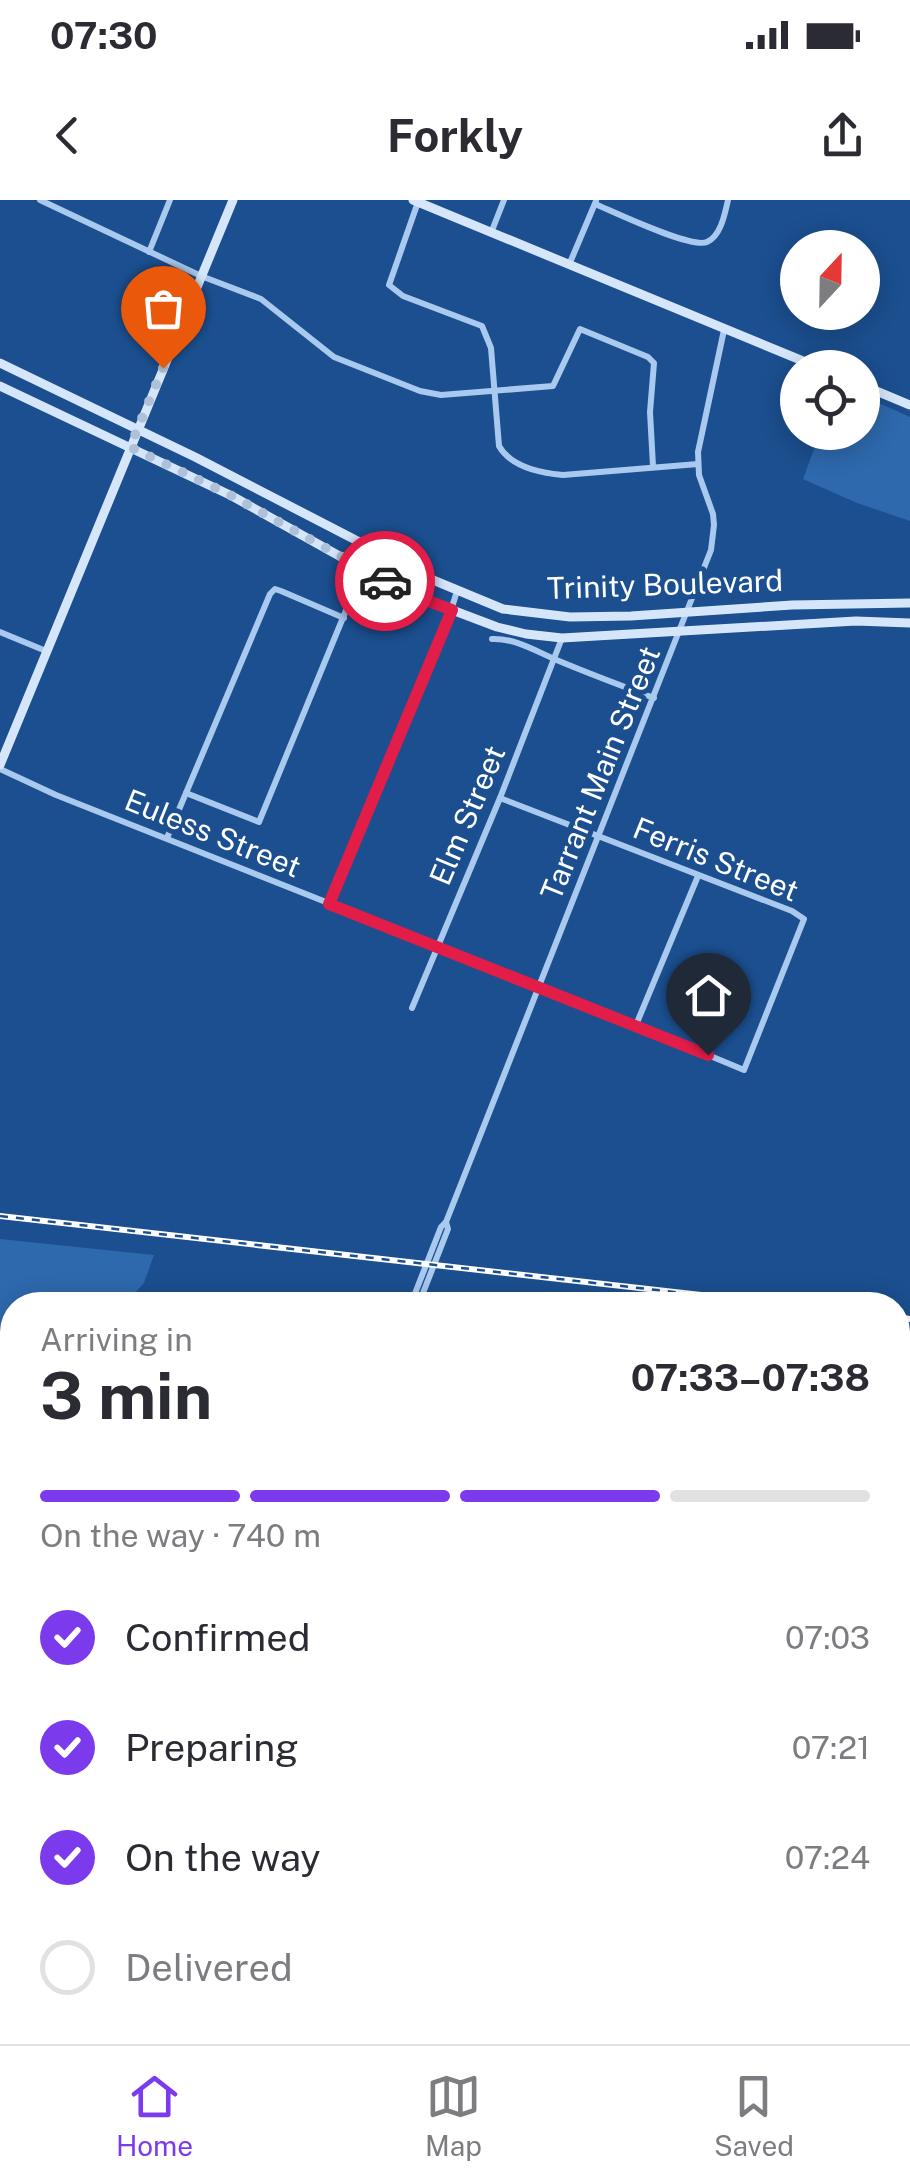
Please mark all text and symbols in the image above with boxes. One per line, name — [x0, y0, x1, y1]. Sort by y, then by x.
text: 07:30 — [50, 13, 158, 58]
icon: back — [40, 108, 95, 163]
icon: share — [815, 108, 870, 163]
text: Forkly — [387, 109, 523, 162]
north arrow — [780, 230, 880, 330]
map controls — [780, 230, 880, 450]
pin — [121, 266, 206, 369]
icon: bag — [136, 281, 191, 336]
button: locate — [780, 350, 880, 450]
courier — [335, 531, 435, 631]
icon: car — [358, 554, 413, 609]
street label: Trinity Boulevard — [546, 562, 784, 606]
street label: Tarrant Main Street — [533, 641, 667, 905]
street label: Elm Street — [422, 740, 512, 890]
street label: Euless Street — [120, 781, 306, 885]
street label: Ferris Street — [628, 809, 804, 909]
pin — [666, 953, 751, 1056]
icon: home — [681, 968, 736, 1023]
text: Arriving in — [40, 1321, 193, 1358]
text: 07:33–07:38 — [631, 1355, 870, 1400]
text: 3 min — [40, 1357, 212, 1434]
text: On the way · 740 m — [40, 1517, 321, 1554]
icon: check — [40, 1610, 95, 1665]
text: Confirmed — [125, 1615, 310, 1660]
text: 07:03 — [785, 1619, 870, 1656]
icon: check — [40, 1720, 95, 1775]
text: Preparing — [125, 1725, 299, 1770]
text: 07:21 — [792, 1729, 870, 1766]
icon: check — [40, 1830, 95, 1885]
text: On the way — [125, 1835, 321, 1880]
text: 07:24 — [785, 1839, 870, 1876]
text: Delivered — [125, 1945, 293, 1990]
tab: Home — [116, 2069, 193, 2162]
tab: Map — [425, 2069, 482, 2162]
tab: Saved — [714, 2069, 794, 2162]

